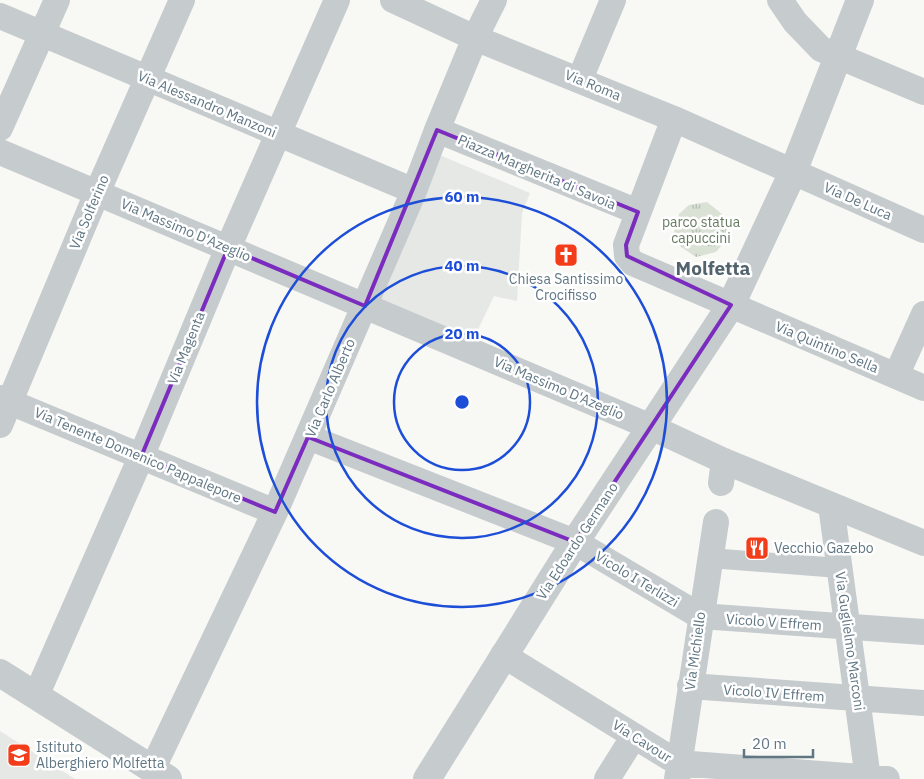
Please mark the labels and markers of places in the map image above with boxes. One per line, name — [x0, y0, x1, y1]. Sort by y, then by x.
church icon: Chiesa Santissimo Crocifisso — [553, 242, 579, 268]
place label: Chiesa Santissimo Crocifisso — [509, 270, 623, 304]
centre of rings — [453, 393, 471, 411]
restaurant icon: Vecchio Gazebo — [744, 535, 770, 561]
place label: Vecchio Gazebo — [774, 539, 874, 557]
place label: Istituto Alberghiero Molfetta — [36, 738, 165, 772]
school or university icon: Istituto Alberghiero Molfetta — [6, 742, 32, 768]

